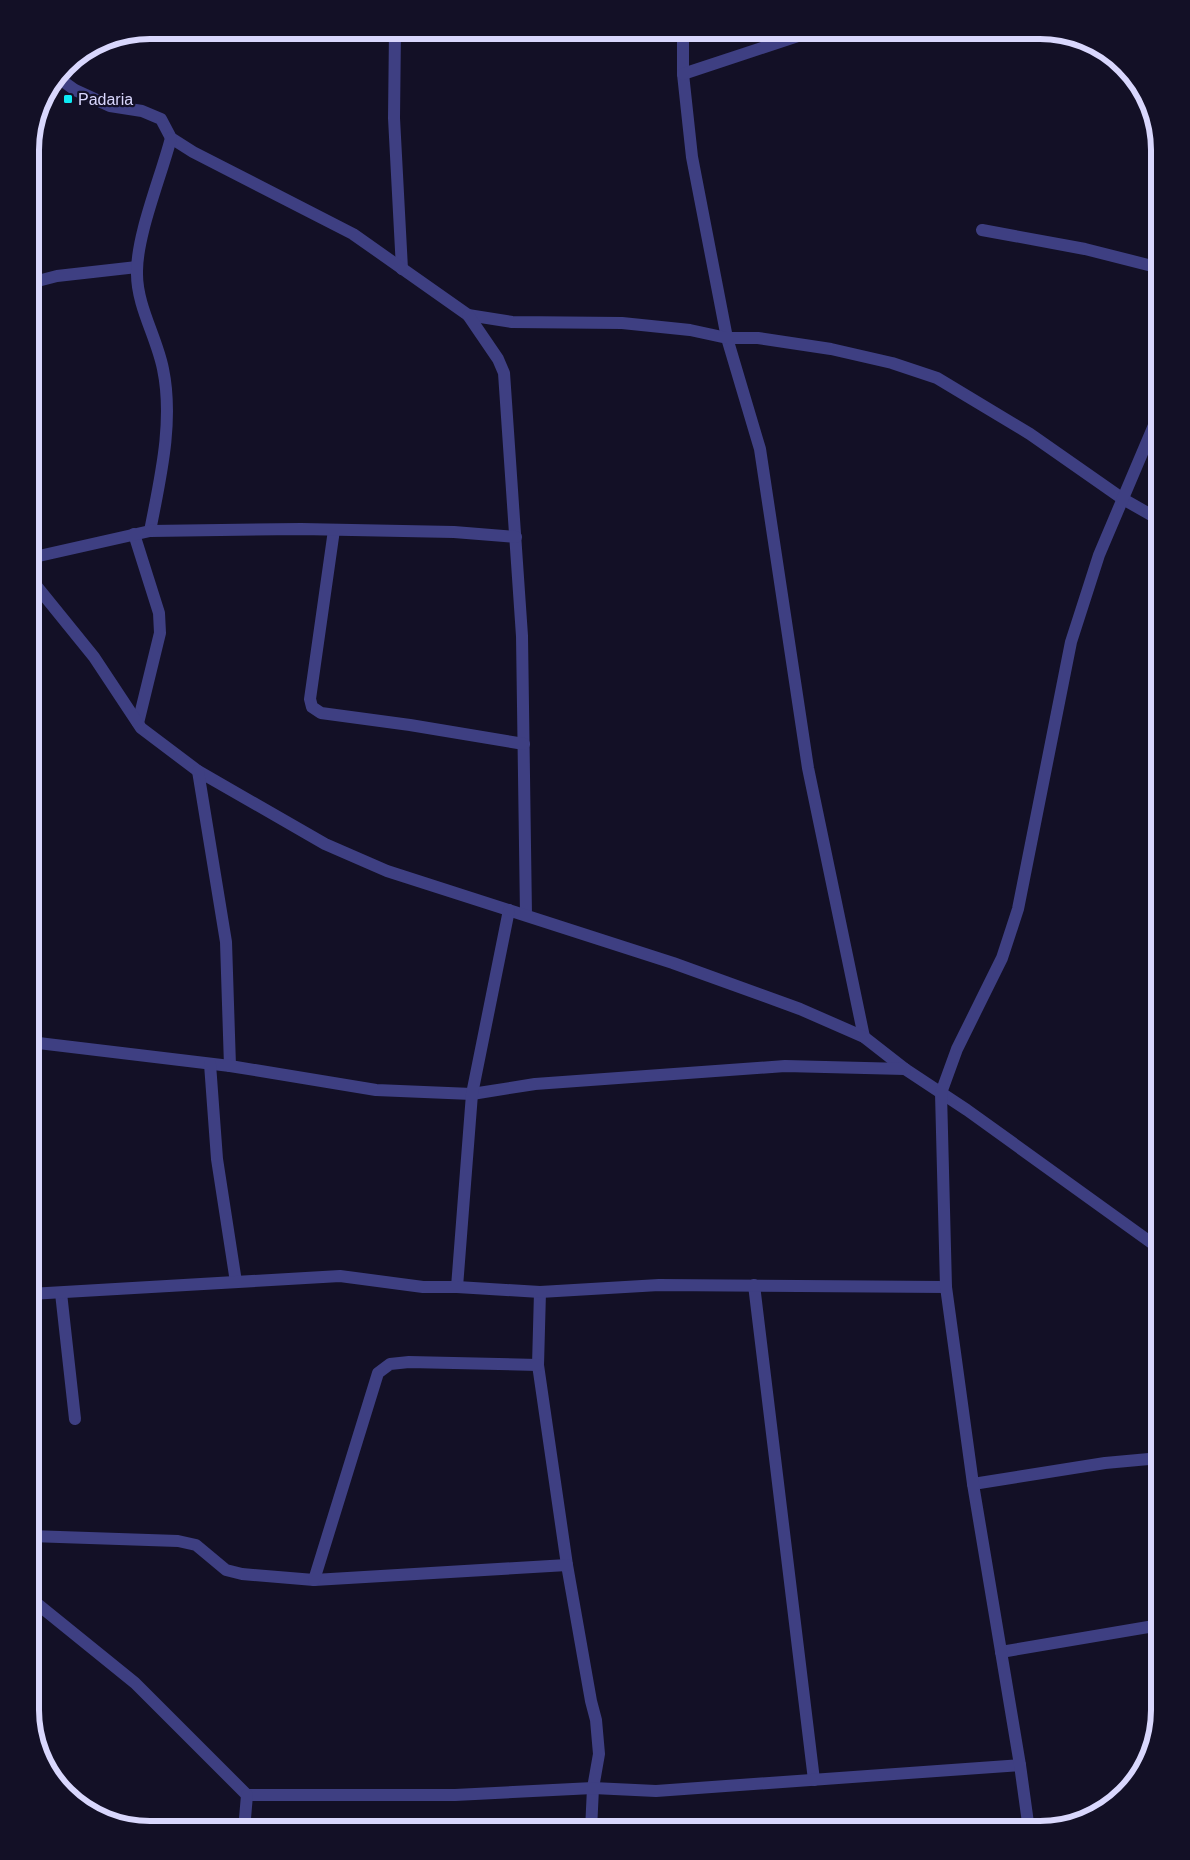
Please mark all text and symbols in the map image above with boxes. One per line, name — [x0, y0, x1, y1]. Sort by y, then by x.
place label: Padaria — [78, 91, 133, 108]
marker: Padaria — [62, 93, 74, 105]

